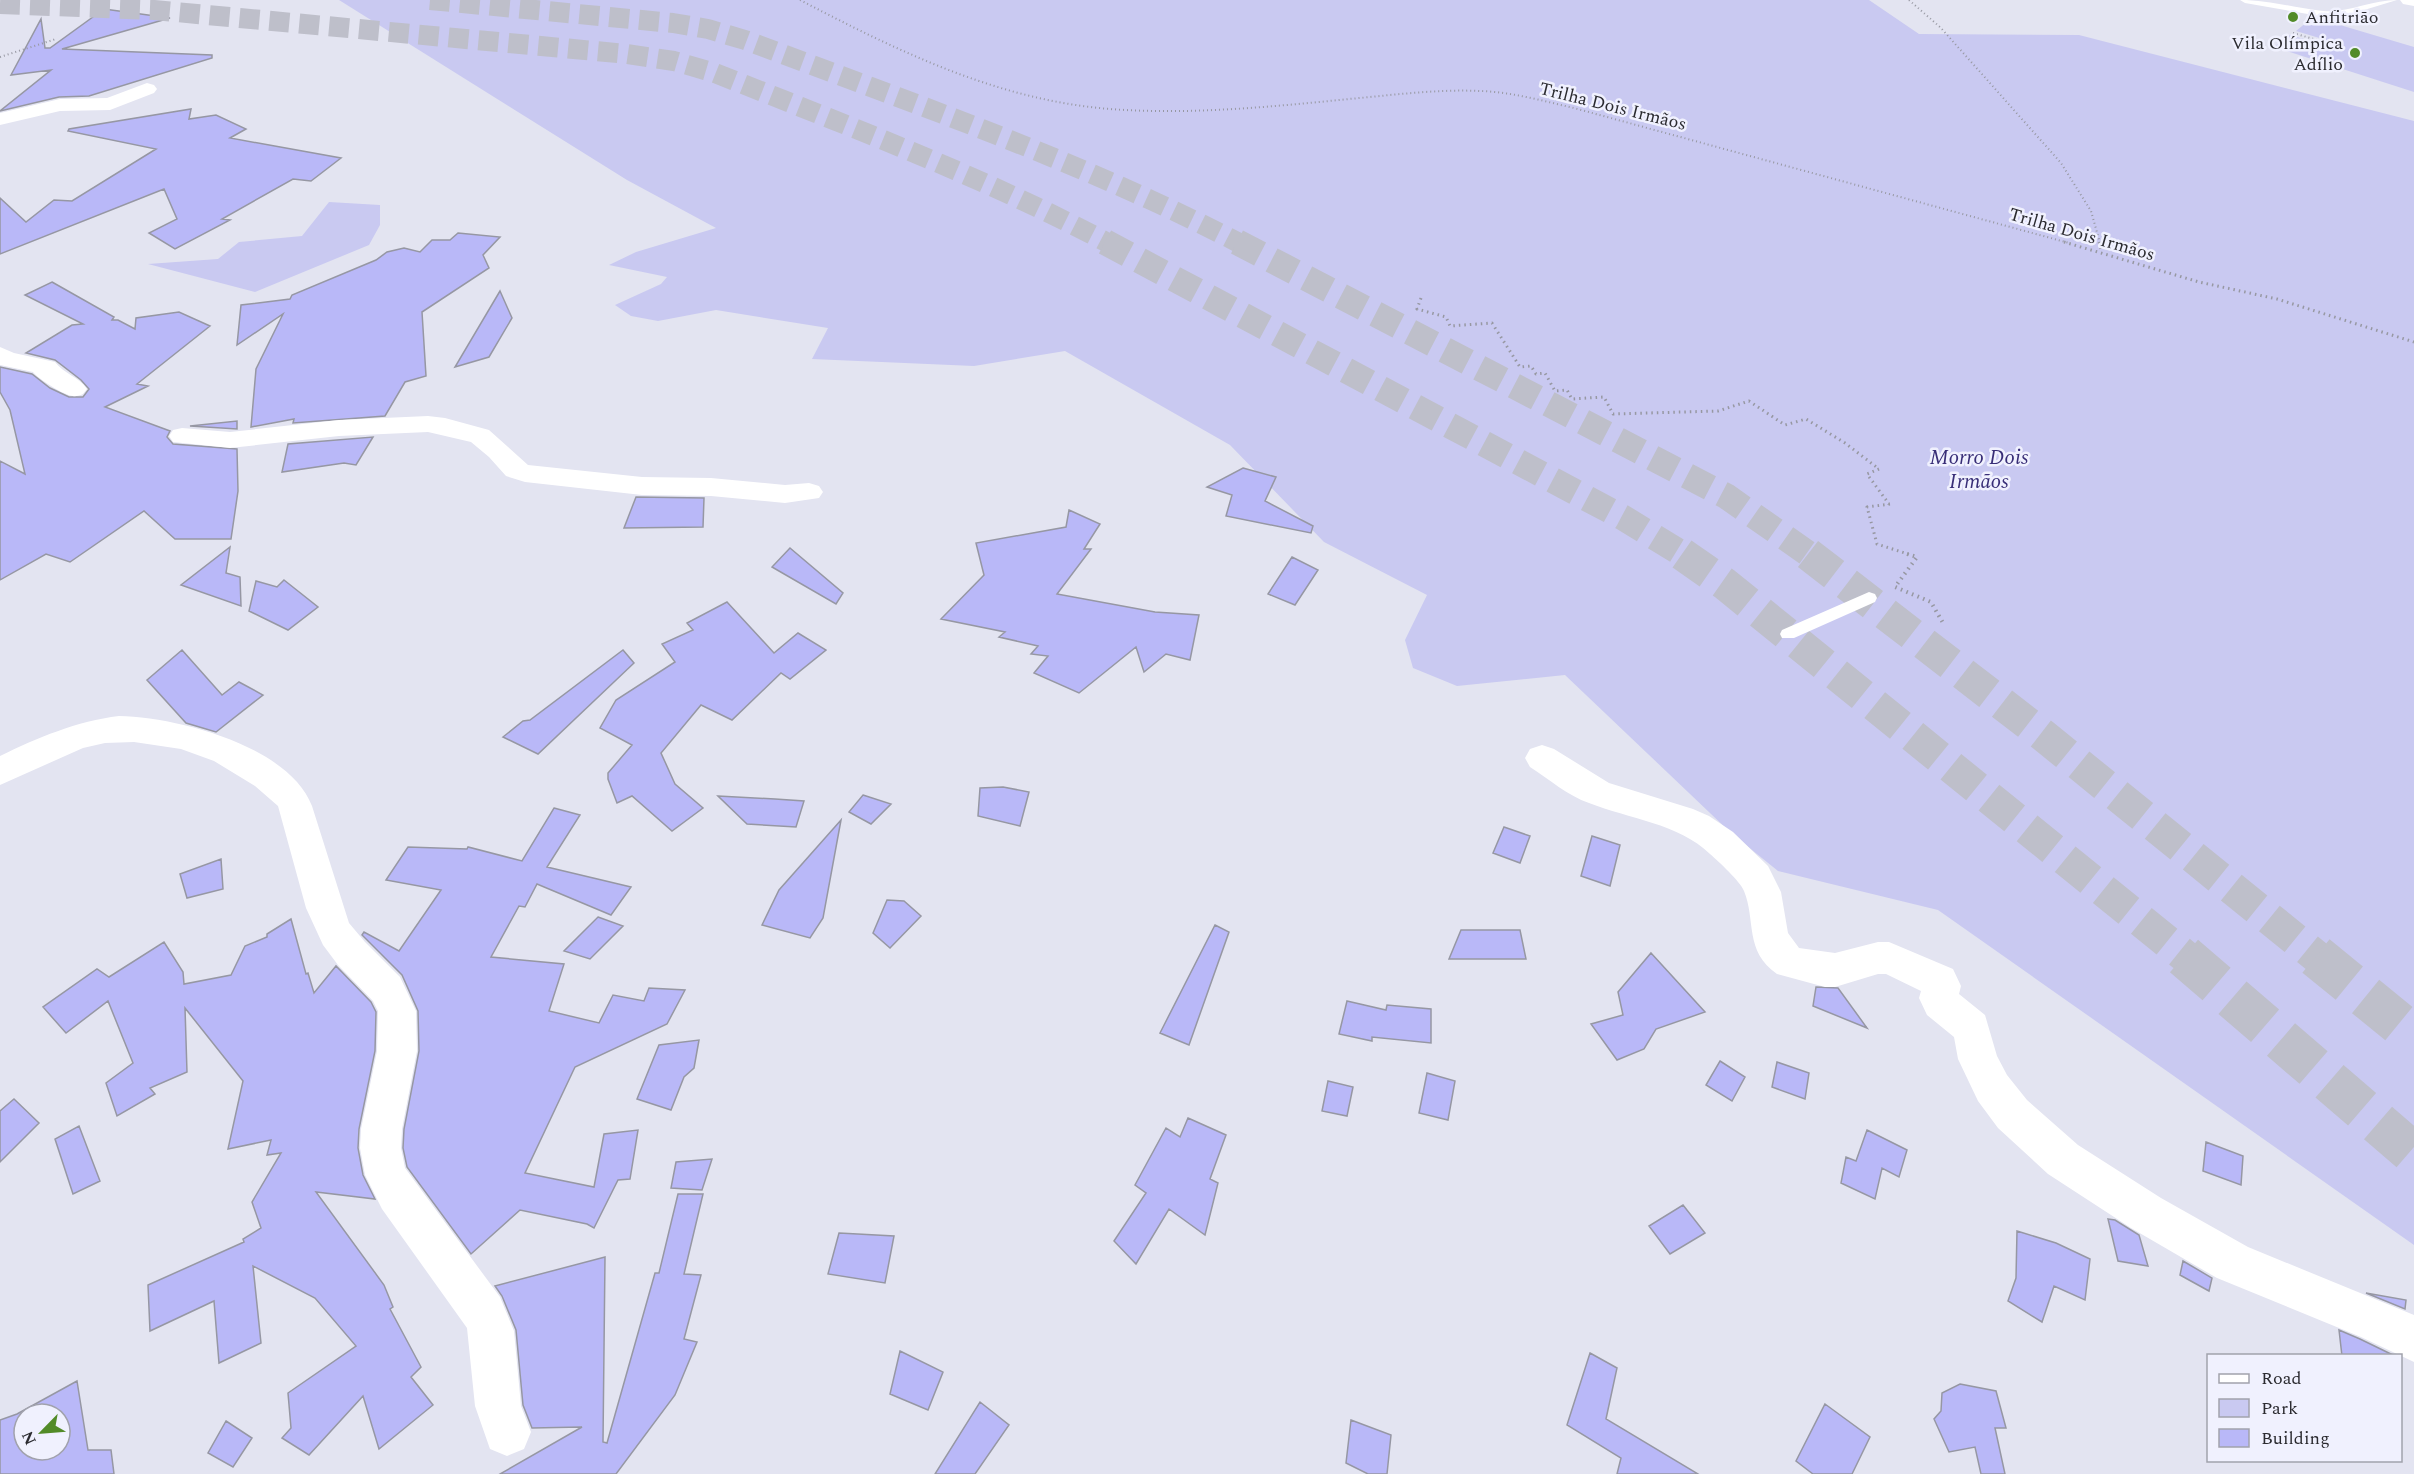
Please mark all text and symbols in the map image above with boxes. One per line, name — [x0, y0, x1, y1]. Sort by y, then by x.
place label: Anfitrião — [2305, 4, 2379, 31]
marker: Anfitrião — [2286, 10, 2300, 24]
place label: Vila Olímpica Adílio — [2231, 30, 2343, 78]
marker: Vila Olímpica Adílio — [2348, 46, 2362, 60]
street label: Trilha Dois Irmãos — [1536, 75, 1689, 138]
street label: Trilha Dois Irmãos — [2006, 201, 2158, 268]
park label: Morro Dois Irmãos — [1930, 442, 2029, 498]
legend — [2207, 1354, 2402, 1462]
text: Road — [2261, 1365, 2302, 1392]
text: Park — [2261, 1395, 2298, 1422]
north arrow — [12, 1402, 72, 1462]
text: Building — [2261, 1425, 2330, 1452]
text: N — [16, 1427, 43, 1449]

